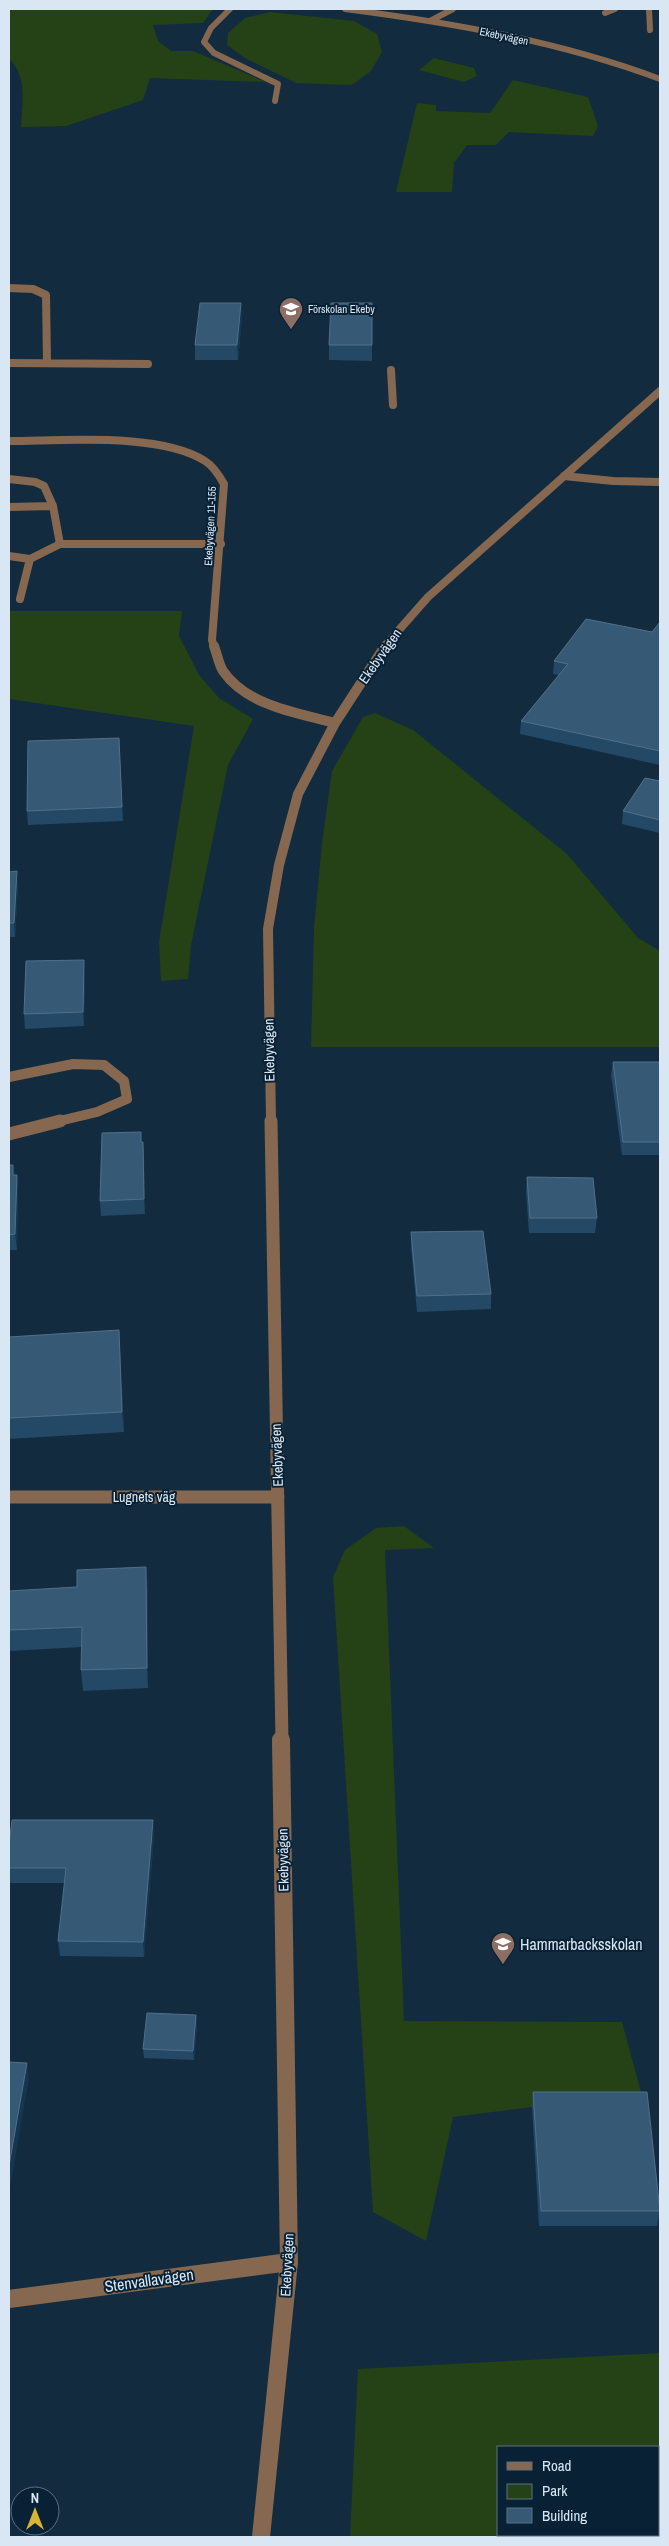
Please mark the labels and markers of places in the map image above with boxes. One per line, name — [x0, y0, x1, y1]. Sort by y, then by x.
school or university icon: Förskolan Ekeby — [278, 296, 304, 330]
place label: Förskolan Ekeby — [308, 302, 375, 316]
school or university icon: Hammarbacksskolan — [490, 1931, 516, 1965]
place label: Hammarbacksskolan — [520, 1933, 642, 1955]

